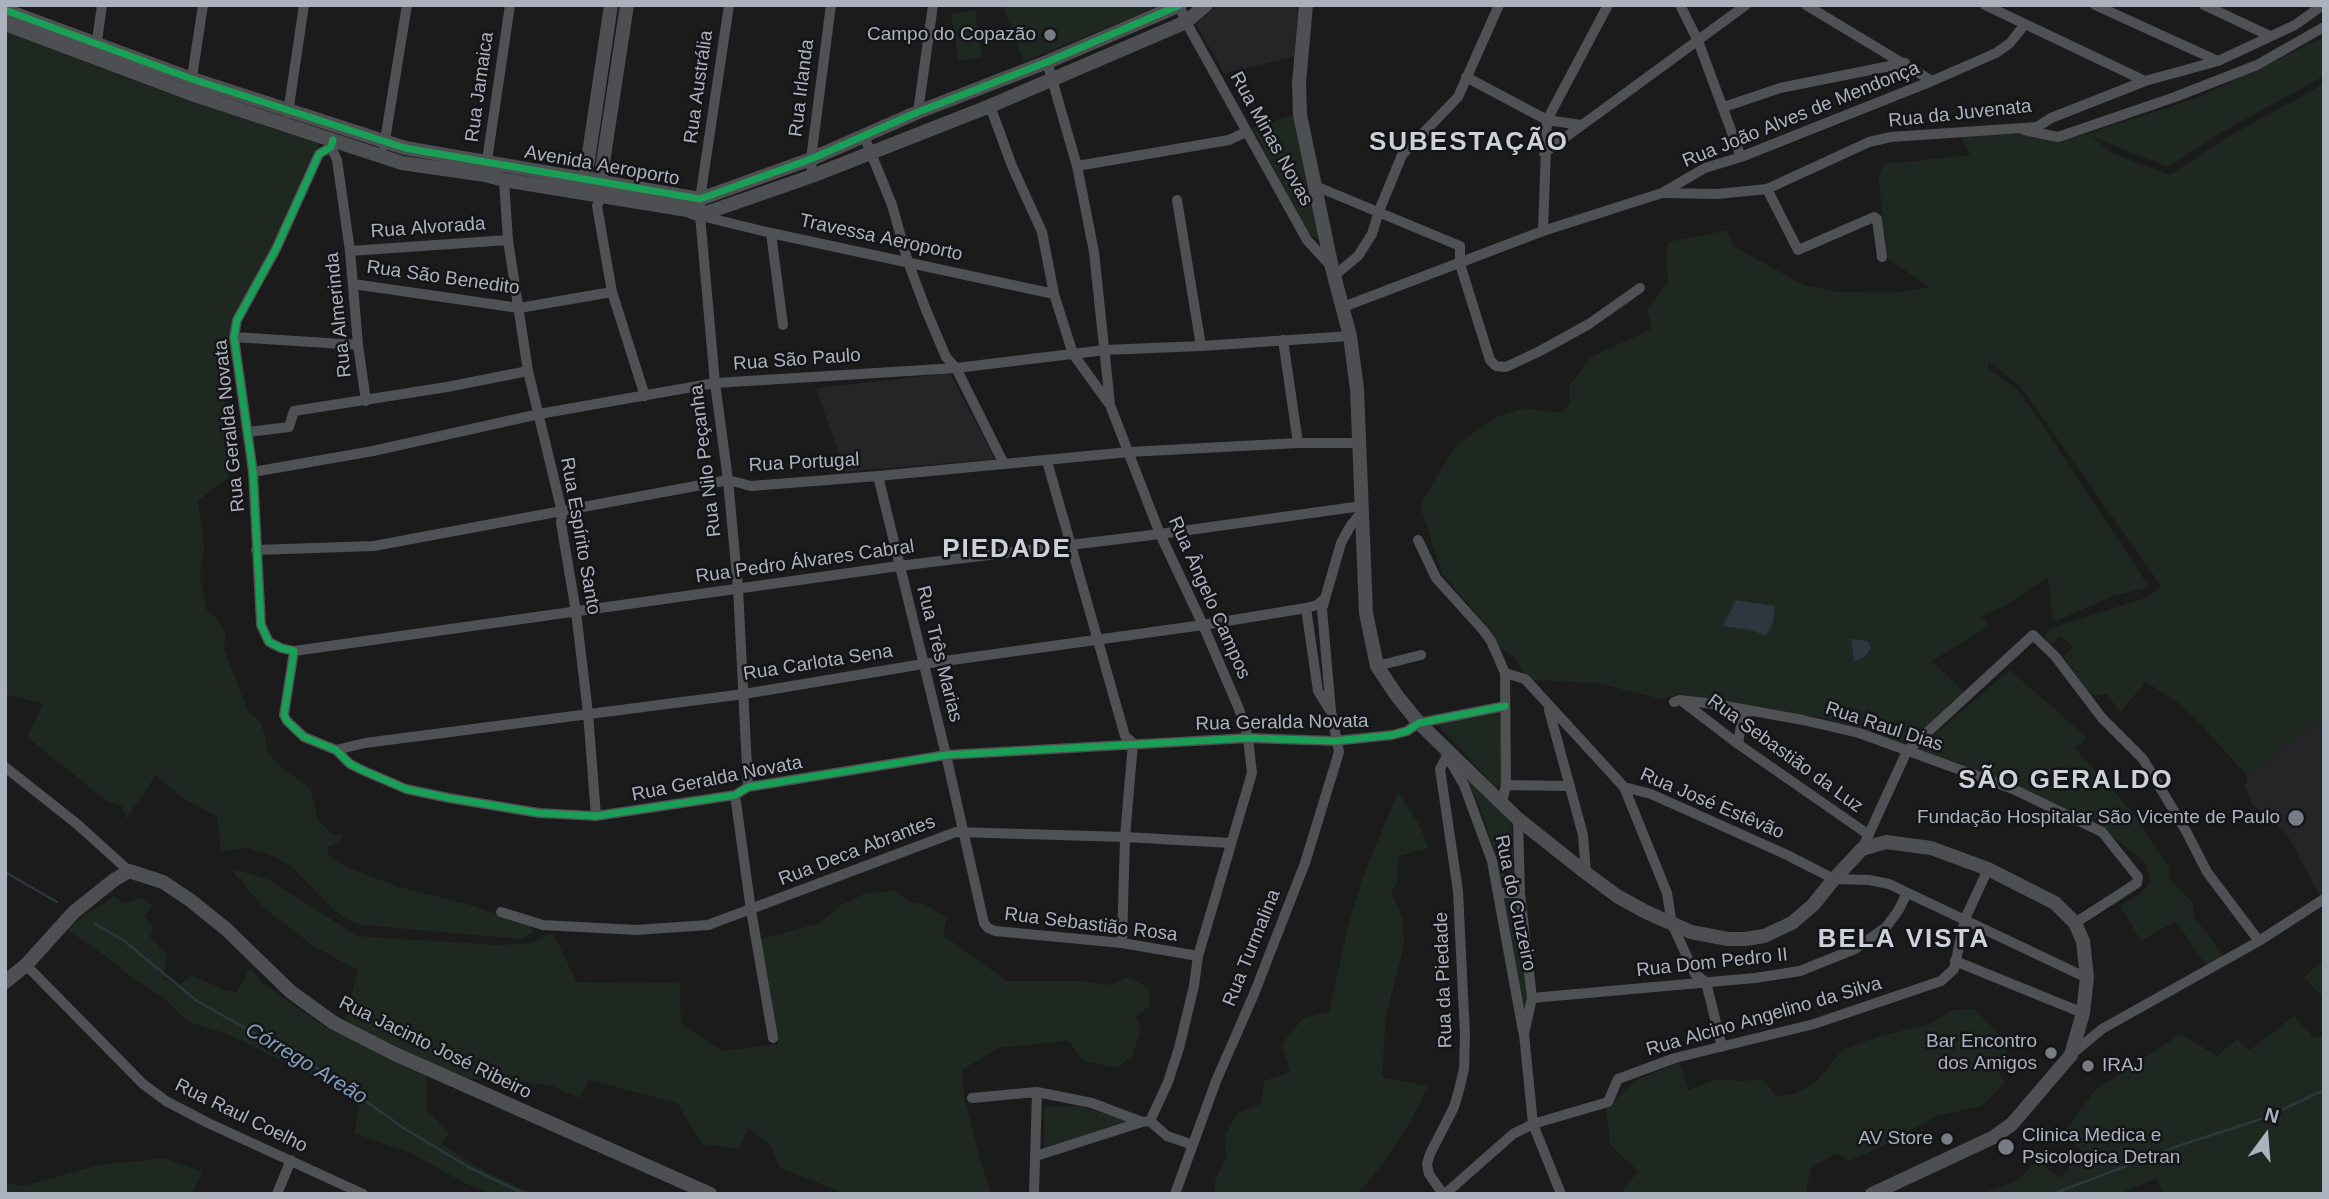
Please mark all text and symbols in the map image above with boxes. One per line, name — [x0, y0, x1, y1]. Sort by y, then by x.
place label: Campo do Copazão — [867, 24, 1036, 46]
marker: Campo do Copazão — [1042, 27, 1058, 43]
street label: Rua Austrália — [680, 29, 718, 145]
street label: Rua Jamaica — [461, 31, 499, 143]
street label: Rua Irlanda — [785, 38, 819, 138]
street label: Rua João Alves de Mendonça — [1679, 57, 1923, 173]
street label: Rua Minas Novas — [1225, 68, 1317, 210]
street label: Rua da Juvenata — [1887, 95, 2033, 133]
district label: SUBESTAÇÃO — [1370, 127, 1568, 159]
street label: Avenida Aeroporto — [523, 141, 681, 191]
street label: Travessa Aeroporto — [797, 210, 965, 266]
street label: Rua Alvorada — [370, 213, 486, 243]
street label: Rua Almerinda — [321, 251, 357, 379]
street label: Rua São Benedito — [365, 256, 521, 300]
street label: Rua Geralda Novata — [210, 339, 250, 513]
street label: Rua São Paulo — [732, 344, 862, 376]
street label: Rua Nilo Peçanha — [685, 384, 727, 538]
street label: Rua Portugal — [748, 449, 860, 477]
street label: Rua Espírito Santo — [555, 455, 605, 617]
street label: Rua Ângelo Campos — [1163, 513, 1255, 683]
district label: PIEDADE — [943, 534, 1071, 566]
street label: Rua Pedro Álvares Cabral — [694, 535, 916, 589]
street label: Rua Três Marias — [911, 583, 967, 725]
street label: Rua Carlota Sena — [742, 640, 894, 686]
street label: Rua Sebastião da Luz — [1703, 690, 1867, 818]
street label: Rua Raul Dias — [1822, 697, 1946, 757]
street label: Rua Geralda Novata — [1195, 710, 1369, 736]
street label: Rua Geralda Novata — [630, 751, 804, 807]
street label: Rua José Estêvão — [1637, 763, 1787, 845]
district label: SÃO GERALDO — [1960, 765, 2172, 797]
place label: Fundação Hospitalar São Vicente de Paulo — [1917, 807, 2280, 829]
marker: Fundação Hospitalar São Vicente de Paulo — [2286, 808, 2306, 828]
street label: Rua Deca Abrantes — [776, 811, 938, 891]
street label: Rua do Cruzeiro — [1489, 833, 1541, 973]
street label: Rua Turmalina — [1218, 886, 1286, 1010]
street label: Rua Sebastião Rosa — [1003, 903, 1179, 947]
street label: Rua da Piedade — [1430, 912, 1458, 1048]
district label: BELA VISTA — [1819, 924, 1989, 956]
street label: Rua Dom Pedro II — [1635, 944, 1789, 982]
street label: Rua Alcino Angelino da Silva — [1644, 972, 1884, 1062]
street label: Rua Jacinto José Ribeiro — [335, 991, 535, 1105]
water label: Córrego Areão — [240, 1018, 372, 1110]
place label: Bar Encontro dos Amigos — [1926, 1031, 2037, 1075]
marker: Bar Encontro dos Amigos — [2043, 1045, 2059, 1061]
place label: IRAJ — [2102, 1055, 2143, 1077]
marker: IRAJ — [2080, 1058, 2096, 1074]
street label: Rua Raul Coelho — [171, 1074, 311, 1158]
north arrow — [2231, 1101, 2301, 1171]
text: N — [2262, 1103, 2281, 1127]
place label: Clinica Medica e Psicologica Detran — [2022, 1125, 2180, 1169]
place label: AV Store — [1858, 1128, 1933, 1150]
marker: AV Store — [1939, 1131, 1955, 1147]
marker: Clinica Medica e Psicologica Detran — [1996, 1137, 2016, 1157]

